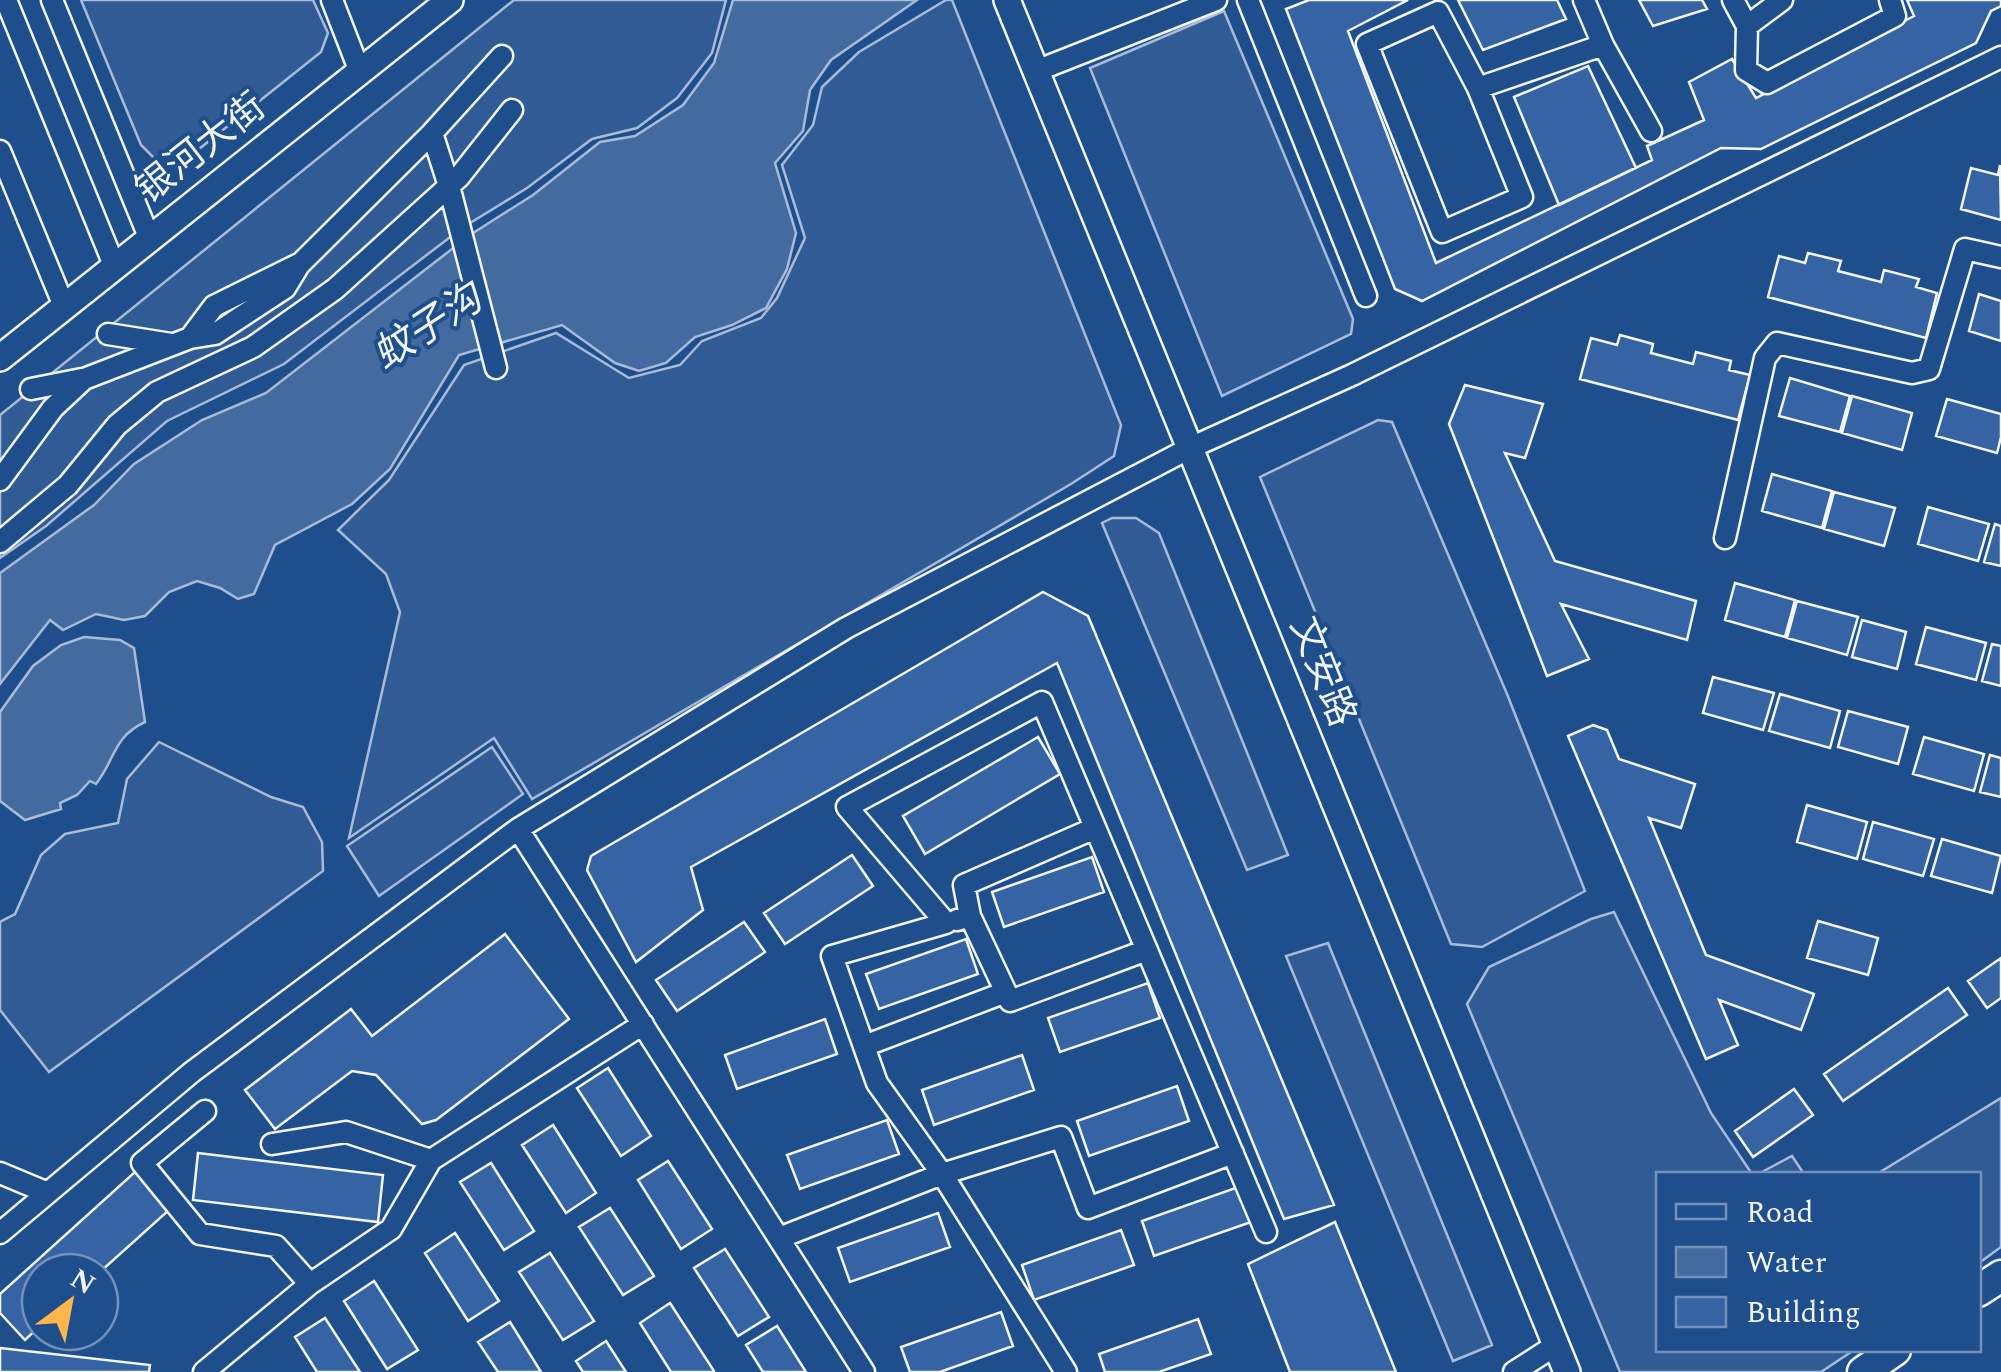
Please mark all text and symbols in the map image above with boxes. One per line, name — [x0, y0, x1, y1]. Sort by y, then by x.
street label: 银河大街 — [123, 79, 279, 219]
water label: 蚊子沟 — [361, 268, 498, 386]
street label: 文安路 — [1274, 608, 1370, 736]
legend — [1656, 1172, 1981, 1352]
text: Road — [1746, 1190, 1814, 1236]
text: Water — [1746, 1240, 1827, 1286]
north arrow — [20, 1252, 120, 1352]
text: N — [61, 1258, 104, 1306]
text: Building — [1746, 1290, 1861, 1336]

